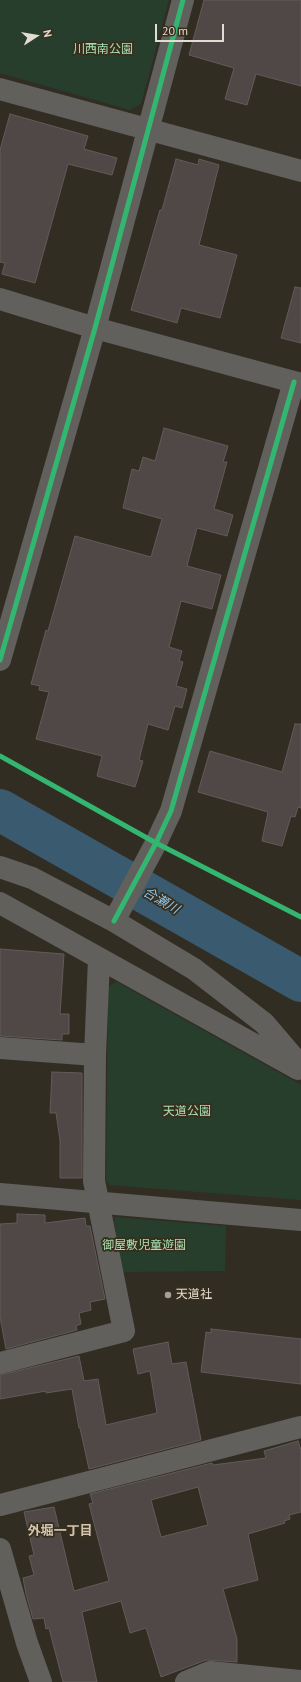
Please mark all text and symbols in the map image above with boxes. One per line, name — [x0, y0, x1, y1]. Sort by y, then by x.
north arrow — [16, 16, 56, 56]
scale bar — [157, 16, 226, 42]
text: 20 m — [162, 23, 188, 38]
text: N — [40, 29, 55, 38]
park label: 川西南公園 — [73, 43, 133, 57]
water label: 合瀬川 — [140, 884, 182, 918]
park label: 天道公園 — [163, 1105, 211, 1119]
park label: 御屋敷児童遊園 — [102, 1239, 186, 1253]
place label: 天道社 — [176, 1288, 212, 1302]
marker: 天道社 — [163, 1290, 173, 1300]
district label: 外堀一丁目 — [28, 1523, 92, 1539]

